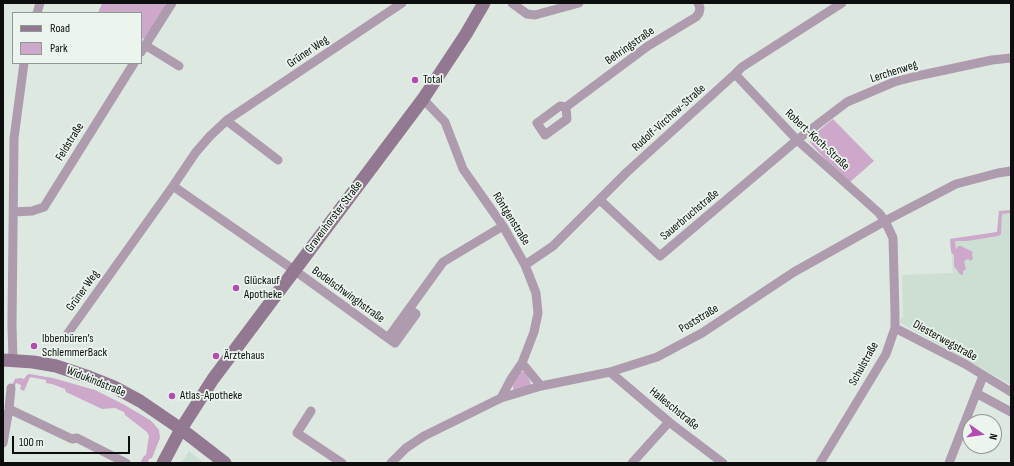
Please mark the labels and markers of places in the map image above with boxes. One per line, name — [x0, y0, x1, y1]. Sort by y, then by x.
place label: Total — [423, 73, 443, 87]
marker: Total — [410, 75, 420, 85]
place label: Glückauf Apotheke — [244, 274, 282, 302]
marker: Glückauf Apotheke — [231, 283, 241, 293]
place label: Ibbenbüren’s SchlemmerBack — [42, 332, 107, 360]
marker: Ibbenbüren’s SchlemmerBack — [29, 341, 39, 351]
place label: Ärztehaus — [224, 349, 265, 363]
marker: Ärztehaus — [211, 351, 221, 361]
place label: Atlas-Apotheke — [180, 389, 242, 403]
marker: Atlas-Apotheke — [167, 391, 177, 401]

